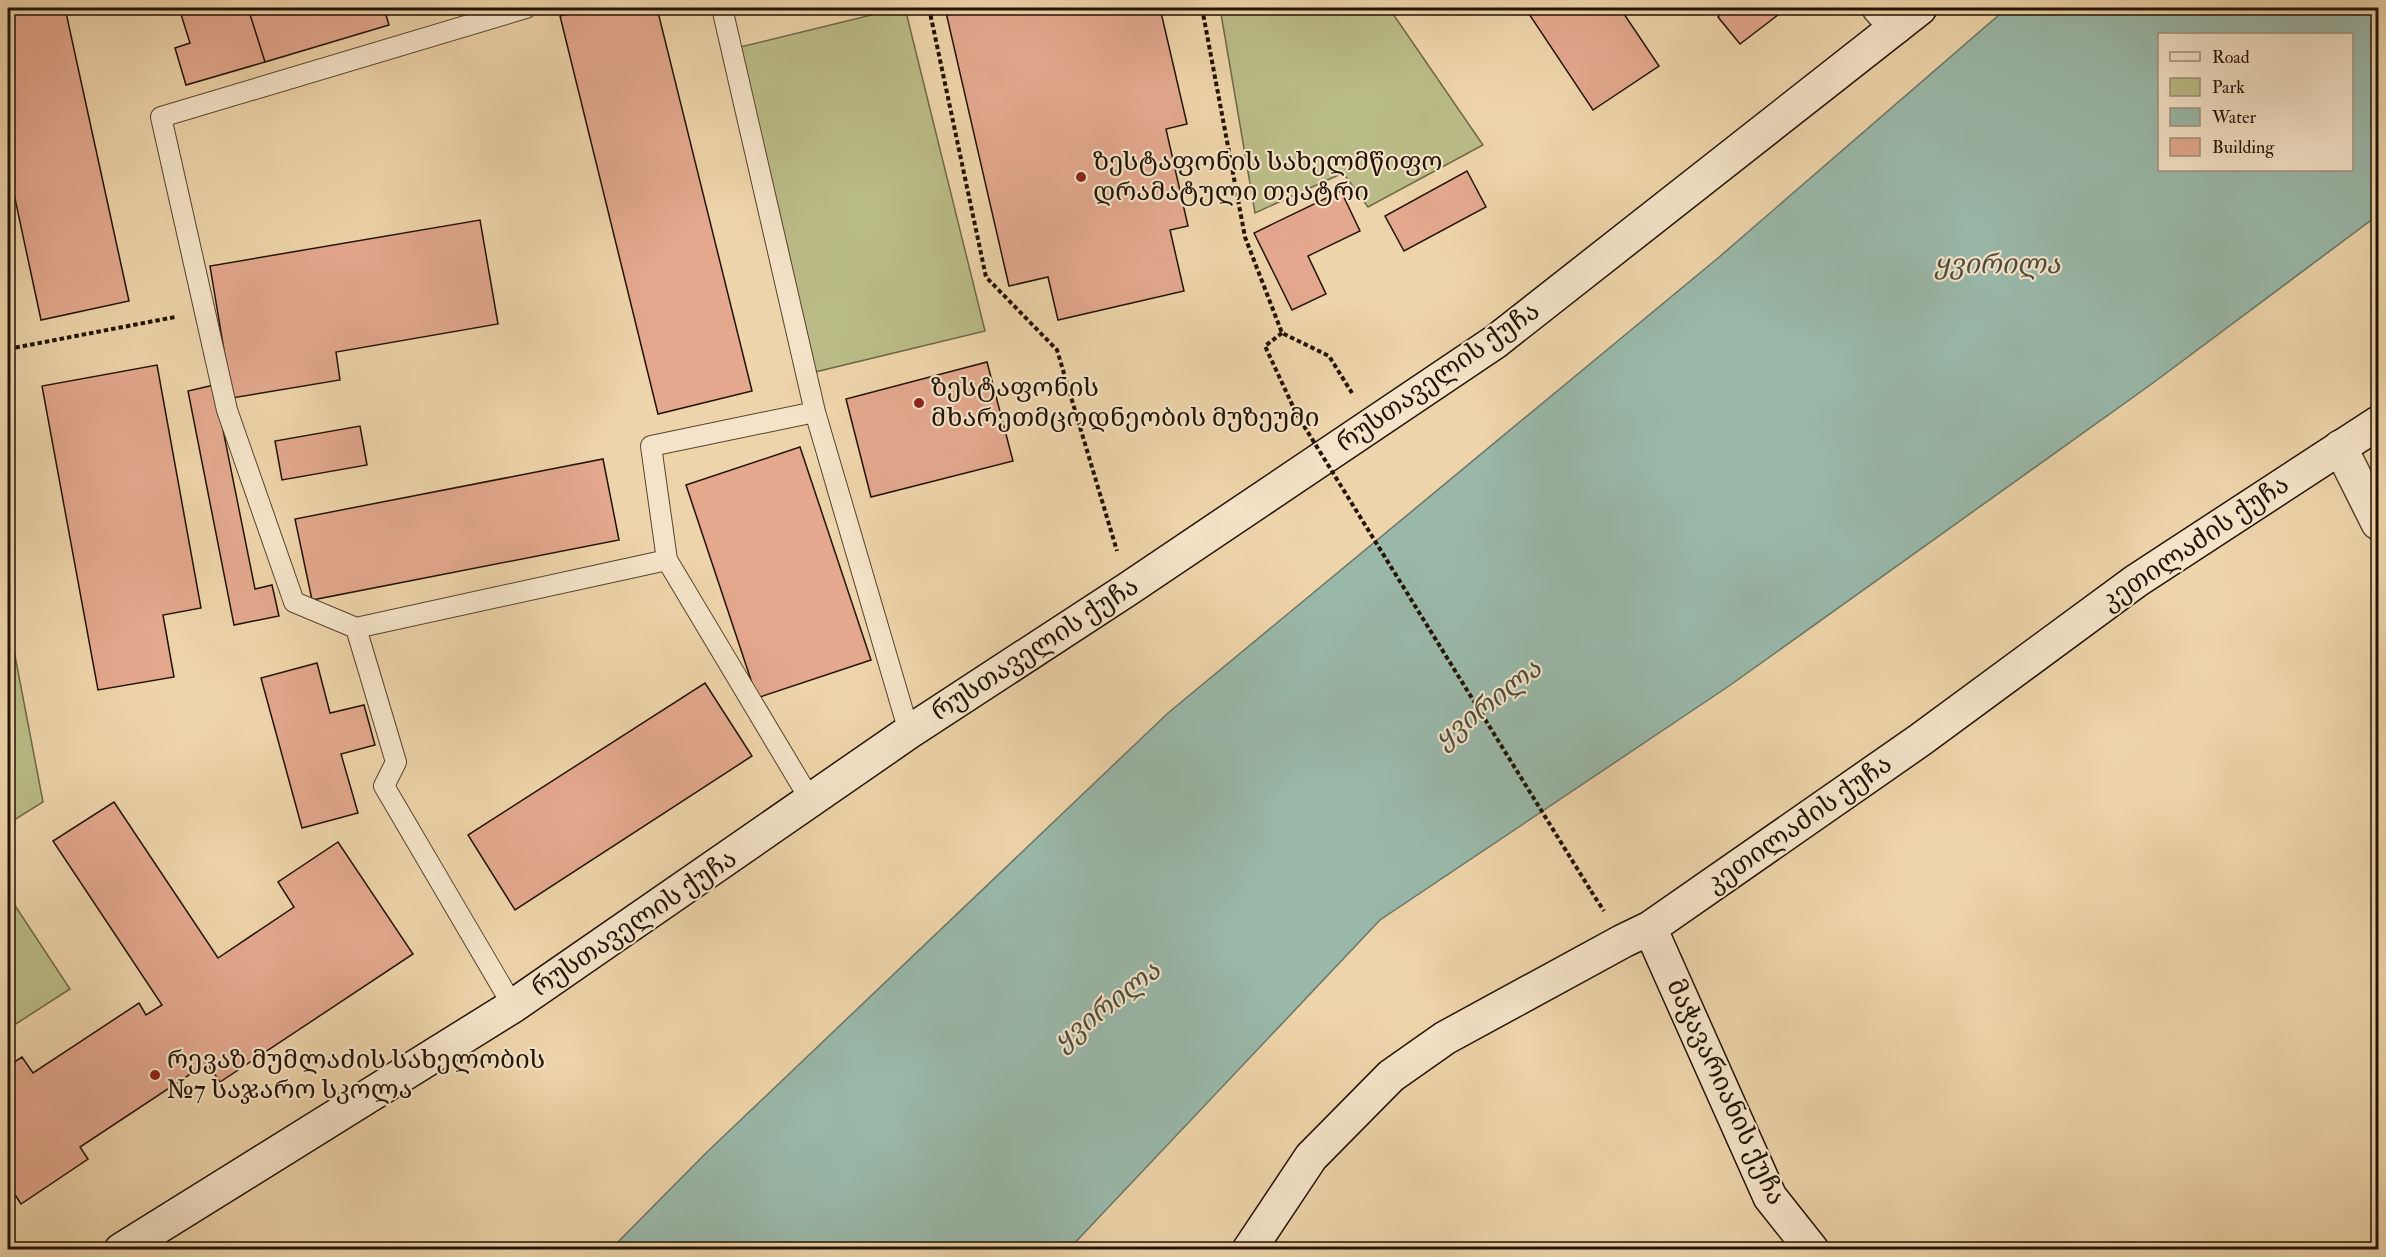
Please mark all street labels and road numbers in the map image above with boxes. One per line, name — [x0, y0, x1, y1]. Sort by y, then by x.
street label: რუსთაველის ქუჩა — [1330, 295, 1546, 459]
street label: კეთილაძის ქუჩა — [2095, 468, 2295, 618]
street label: რუსთაველის ქუჩა — [925, 570, 1145, 728]
street label: კეთილაძის ქუჩა — [1700, 748, 1898, 900]
street label: რუსთაველის ქუჩა — [525, 842, 743, 1004]
street label: მაჭავარიანის ქუჩა — [1660, 974, 1792, 1210]

